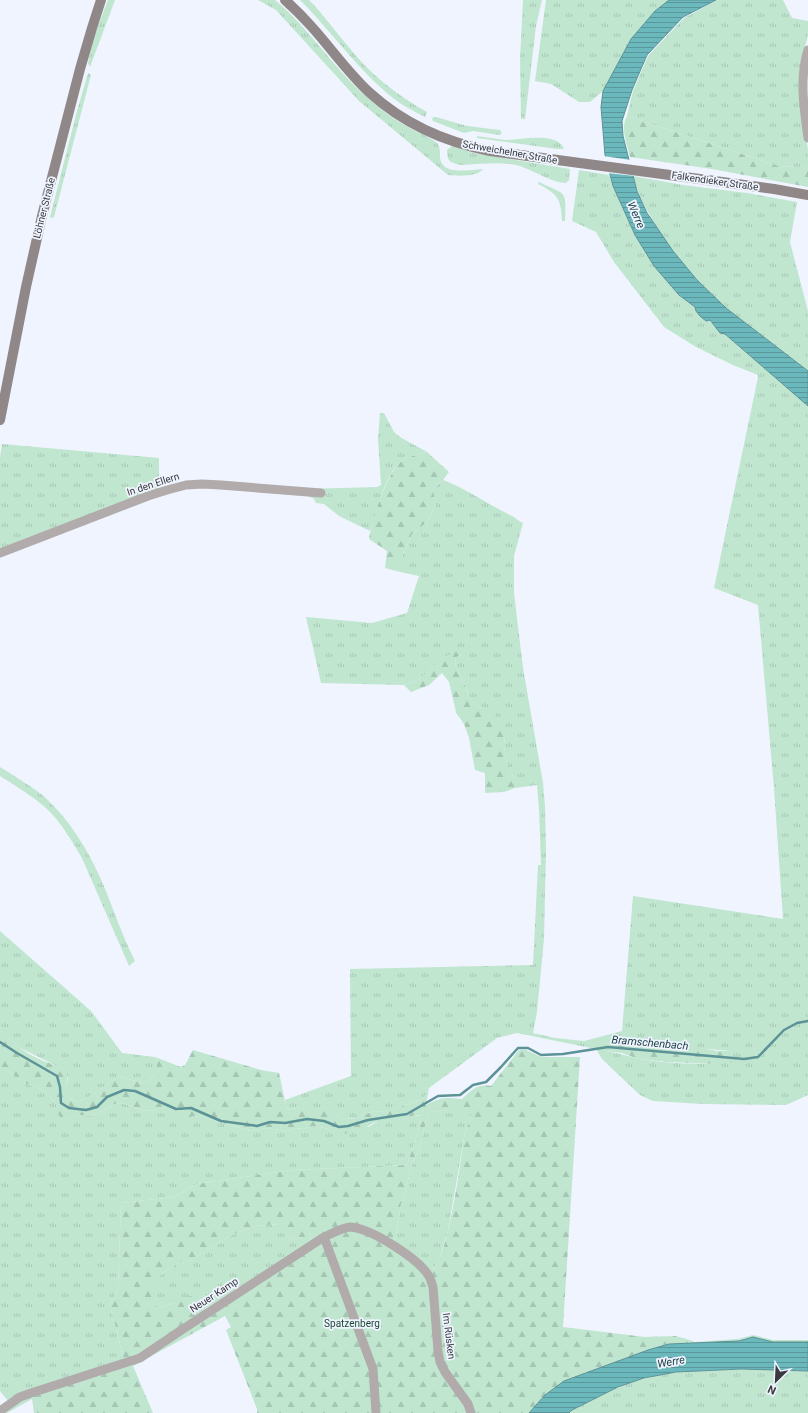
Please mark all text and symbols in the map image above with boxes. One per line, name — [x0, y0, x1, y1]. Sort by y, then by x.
street label: Schweichelner Straße — [462, 138, 558, 166]
street label: Falkendieker Straße — [671, 169, 759, 193]
street label: Löhner Straße — [31, 176, 57, 240]
water label: Werre — [625, 200, 648, 231]
street label: In den Ellern — [125, 470, 181, 498]
water label: Bramschenbach — [611, 1033, 689, 1053]
street label: Neuer Kamp — [188, 1275, 240, 1315]
street label: Im Rüsken — [441, 1312, 457, 1360]
park label: Spatzenberg — [324, 1318, 380, 1329]
water label: Werre — [656, 1353, 686, 1371]
north arrow — [756, 1361, 796, 1401]
text: N — [766, 1382, 778, 1397]

